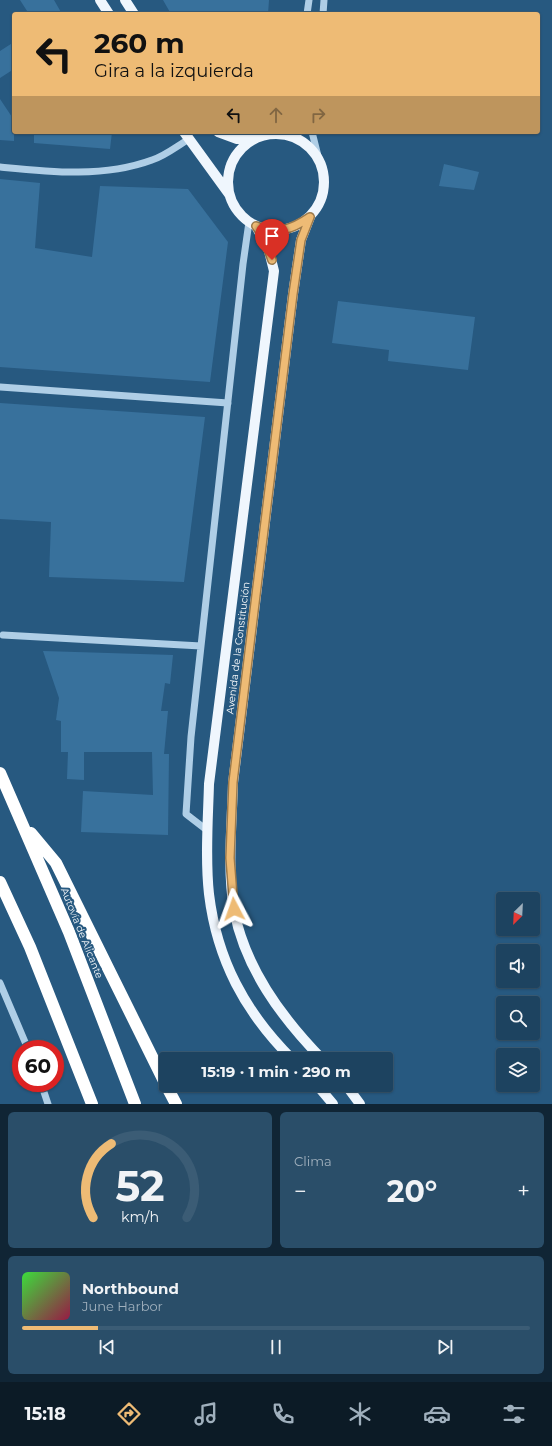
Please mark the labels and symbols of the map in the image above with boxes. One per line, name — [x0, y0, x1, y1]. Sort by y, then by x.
pin — [255, 219, 289, 260]
street label: Avenida de la Constitución — [223, 581, 253, 715]
street label: Autovía de Alicante — [58, 886, 106, 980]
position arrow — [213, 888, 255, 930]
north arrow — [496, 892, 540, 936]
speed limit sign: 60 — [12, 1040, 64, 1092]

